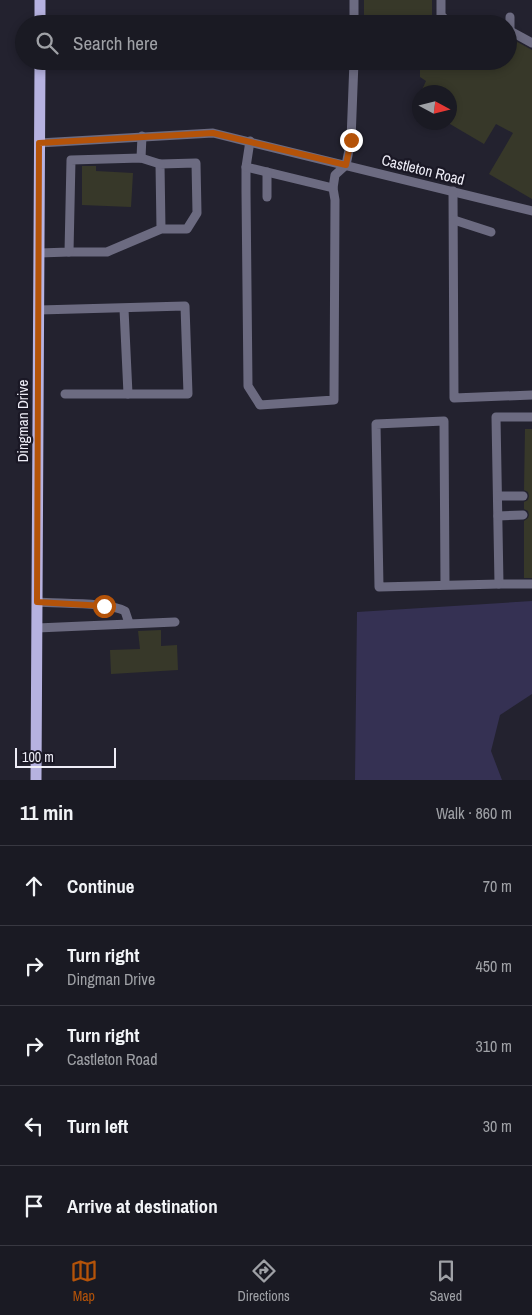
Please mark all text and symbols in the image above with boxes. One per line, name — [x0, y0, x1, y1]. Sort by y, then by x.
search box — [15, 15, 517, 70]
icon: search — [33, 29, 61, 57]
text: Search here — [73, 30, 158, 56]
north arrow — [412, 85, 457, 130]
route end — [340, 129, 363, 152]
street label: Castleton Road — [379, 149, 467, 190]
street label: Dingman Drive — [12, 379, 33, 462]
route start — [93, 595, 116, 618]
scale bar — [15, 745, 116, 768]
text: 100 m — [22, 748, 54, 766]
text: 11 min — [20, 798, 74, 827]
text: Walk · 860 m — [436, 802, 512, 824]
icon: ahead — [20, 872, 48, 900]
text: Continue — [67, 873, 135, 899]
text: 70 m — [483, 875, 512, 897]
text: Turn right — [67, 942, 139, 968]
icon: right — [20, 952, 48, 980]
text: 450 m — [476, 955, 512, 977]
text: Dingman Drive — [67, 968, 155, 990]
text: Turn right — [67, 1022, 139, 1048]
icon: right — [20, 1032, 48, 1060]
text: 310 m — [476, 1035, 512, 1057]
text: Castleton Road — [67, 1048, 157, 1070]
icon: left — [20, 1112, 48, 1140]
text: Turn left — [67, 1113, 128, 1139]
text: 30 m — [483, 1115, 512, 1137]
icon: arrive — [20, 1192, 48, 1220]
text: Arrive at destination — [67, 1193, 218, 1219]
tab: Map — [70, 1257, 98, 1305]
tab: Directions — [238, 1257, 290, 1305]
tab: Saved — [430, 1257, 462, 1305]

